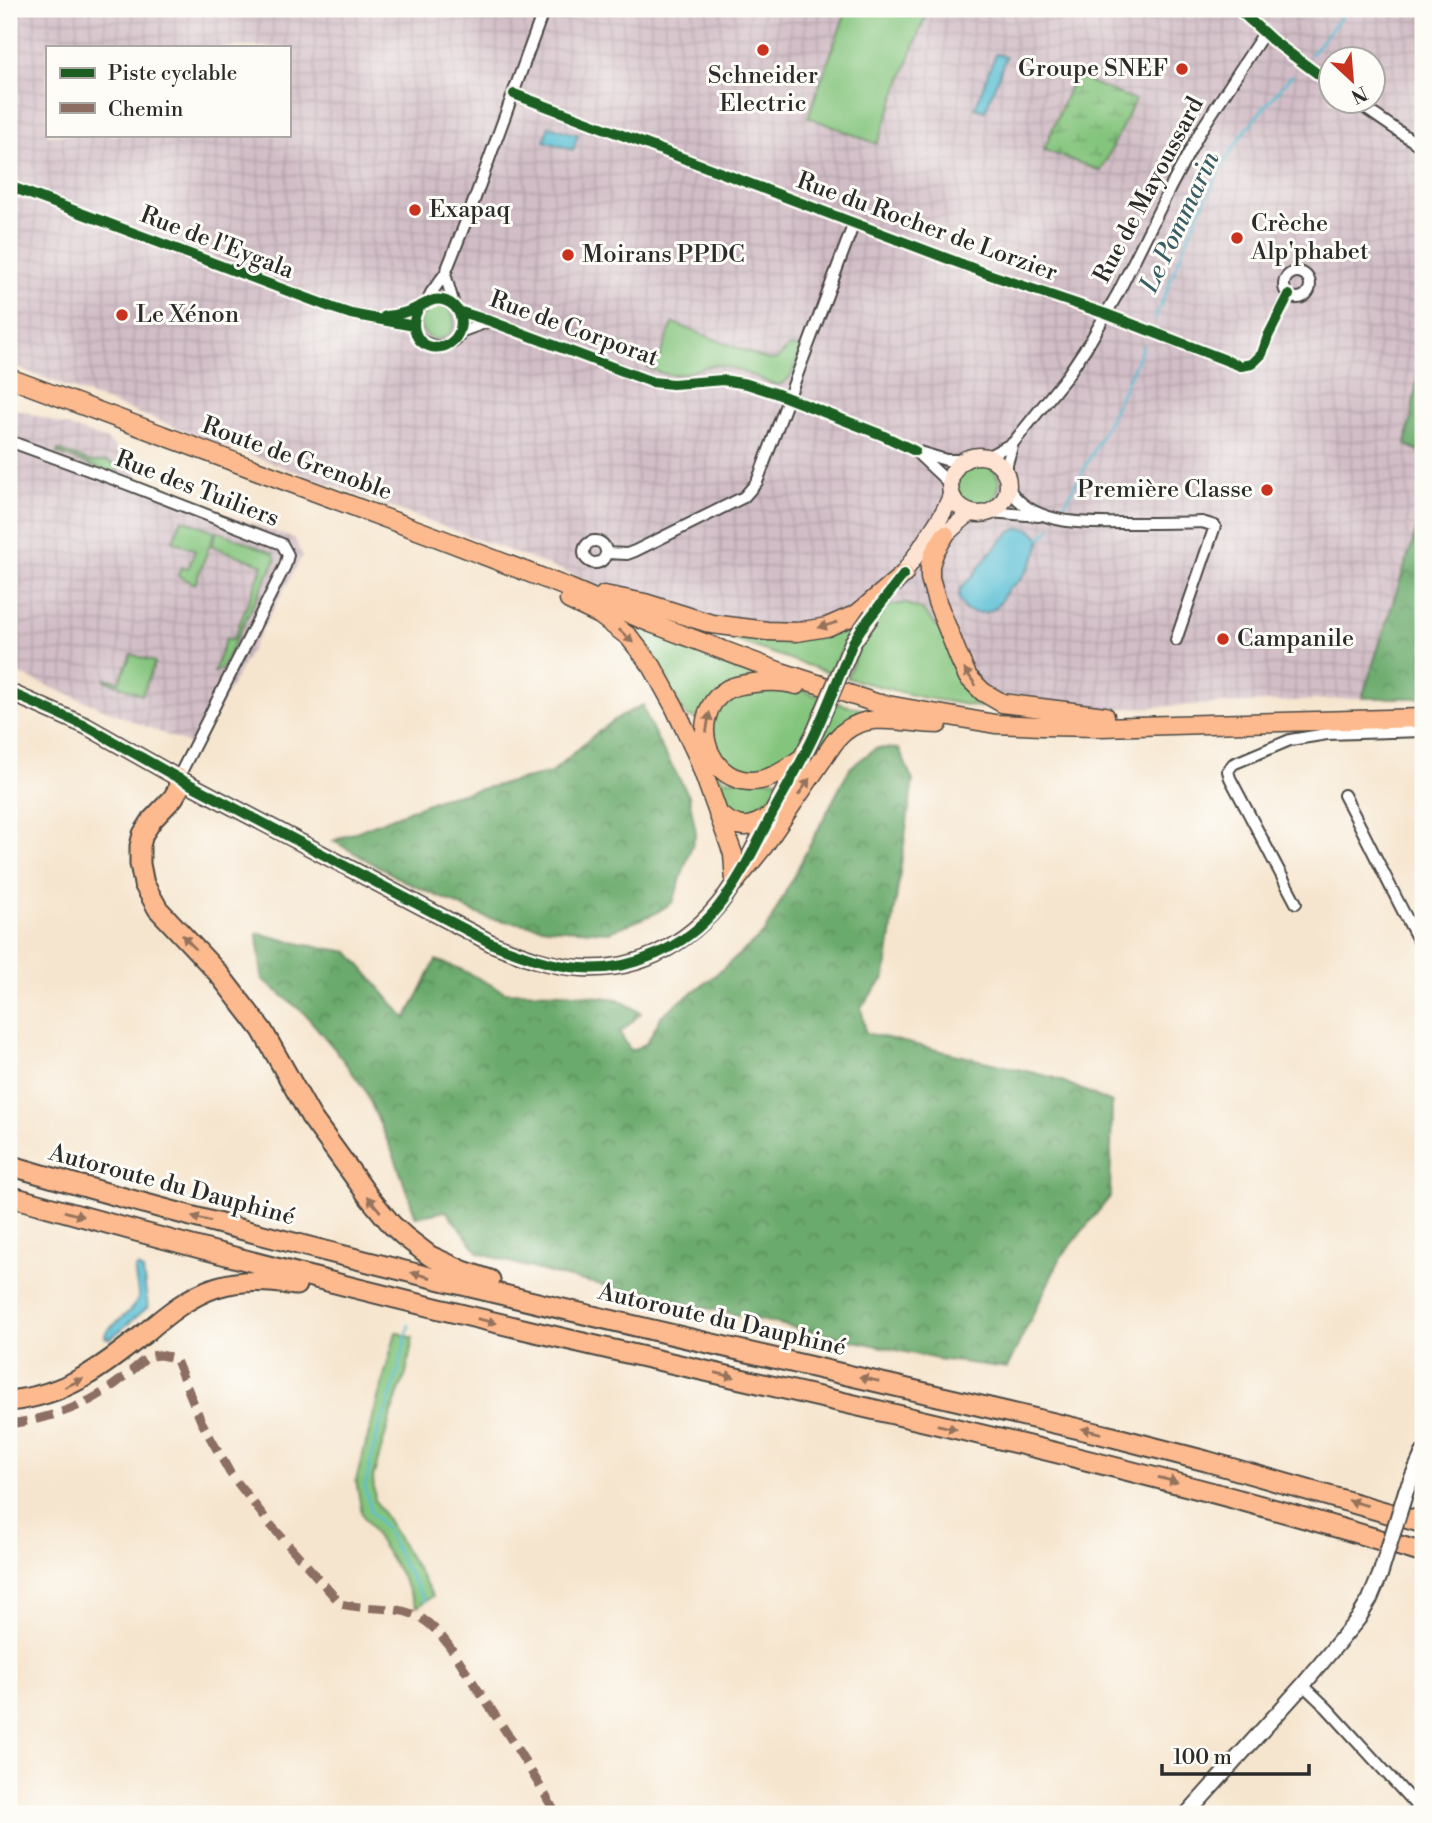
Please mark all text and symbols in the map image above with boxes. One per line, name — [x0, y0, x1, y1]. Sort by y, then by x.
marker: Schneider Electric — [755, 42, 771, 58]
legend — [46, 46, 290, 136]
north arrow — [1316, 46, 1386, 116]
place label: Groupe SNEF — [1018, 54, 1168, 84]
text: Piste cyclable — [108, 61, 237, 87]
place label: Schneider Electric — [708, 61, 818, 119]
marker: Groupe SNEF — [1174, 61, 1190, 77]
text: N — [1347, 80, 1371, 108]
street label: Rue de Mayoussard — [1087, 91, 1211, 288]
text: Chemin — [108, 97, 184, 123]
water label: Le Pommarin — [1133, 146, 1227, 299]
street label: Rue du Rocher de Lorzier — [792, 166, 1062, 288]
place label: Exapaq — [429, 195, 510, 225]
street label: Rue de l'Eygala — [136, 200, 299, 286]
marker: Exapaq — [407, 202, 423, 218]
place label: Crèche Alp'phabet — [1250, 209, 1369, 267]
marker: Crèche Alp'phabet — [1229, 230, 1245, 246]
place label: Moirans PPDC — [582, 240, 745, 270]
marker: Moirans PPDC — [560, 247, 576, 263]
street label: Rue de Corporat — [486, 285, 663, 374]
place label: Le Xénon — [136, 300, 239, 330]
marker: Le Xénon — [114, 307, 130, 323]
street label: Route de Grenoble — [198, 411, 396, 507]
street label: Rue des Tuiliers — [111, 444, 283, 534]
place label: Première Classe — [1077, 475, 1253, 505]
marker: Première Classe — [1259, 482, 1275, 498]
one-way arrow — [817, 620, 838, 631]
place label: Campanile — [1237, 624, 1354, 654]
one-way arrow — [617, 628, 635, 644]
marker: Campanile — [1215, 631, 1231, 647]
one-way arrow — [963, 668, 977, 686]
one-way arrow — [703, 711, 714, 733]
one-way arrow — [797, 777, 810, 797]
one-way arrow — [181, 934, 197, 951]
street label: Autoroute du Dauphiné — [45, 1137, 298, 1232]
one-way arrow — [367, 1196, 382, 1214]
one-way arrow — [64, 1210, 85, 1220]
one-way arrow — [190, 1213, 212, 1224]
one-way arrow — [410, 1269, 432, 1280]
street label: Autoroute du Dauphiné — [594, 1277, 849, 1363]
one-way arrow — [476, 1315, 498, 1326]
one-way arrow — [714, 1370, 736, 1381]
one-way arrow — [858, 1373, 880, 1384]
one-way arrow — [64, 1377, 84, 1389]
one-way arrow — [936, 1421, 958, 1432]
one-way arrow — [1080, 1425, 1102, 1436]
one-way arrow — [1158, 1476, 1179, 1486]
one-way arrow — [1347, 1498, 1368, 1508]
scale bar — [1162, 1732, 1310, 1776]
text: 100 m — [1173, 1745, 1232, 1771]

